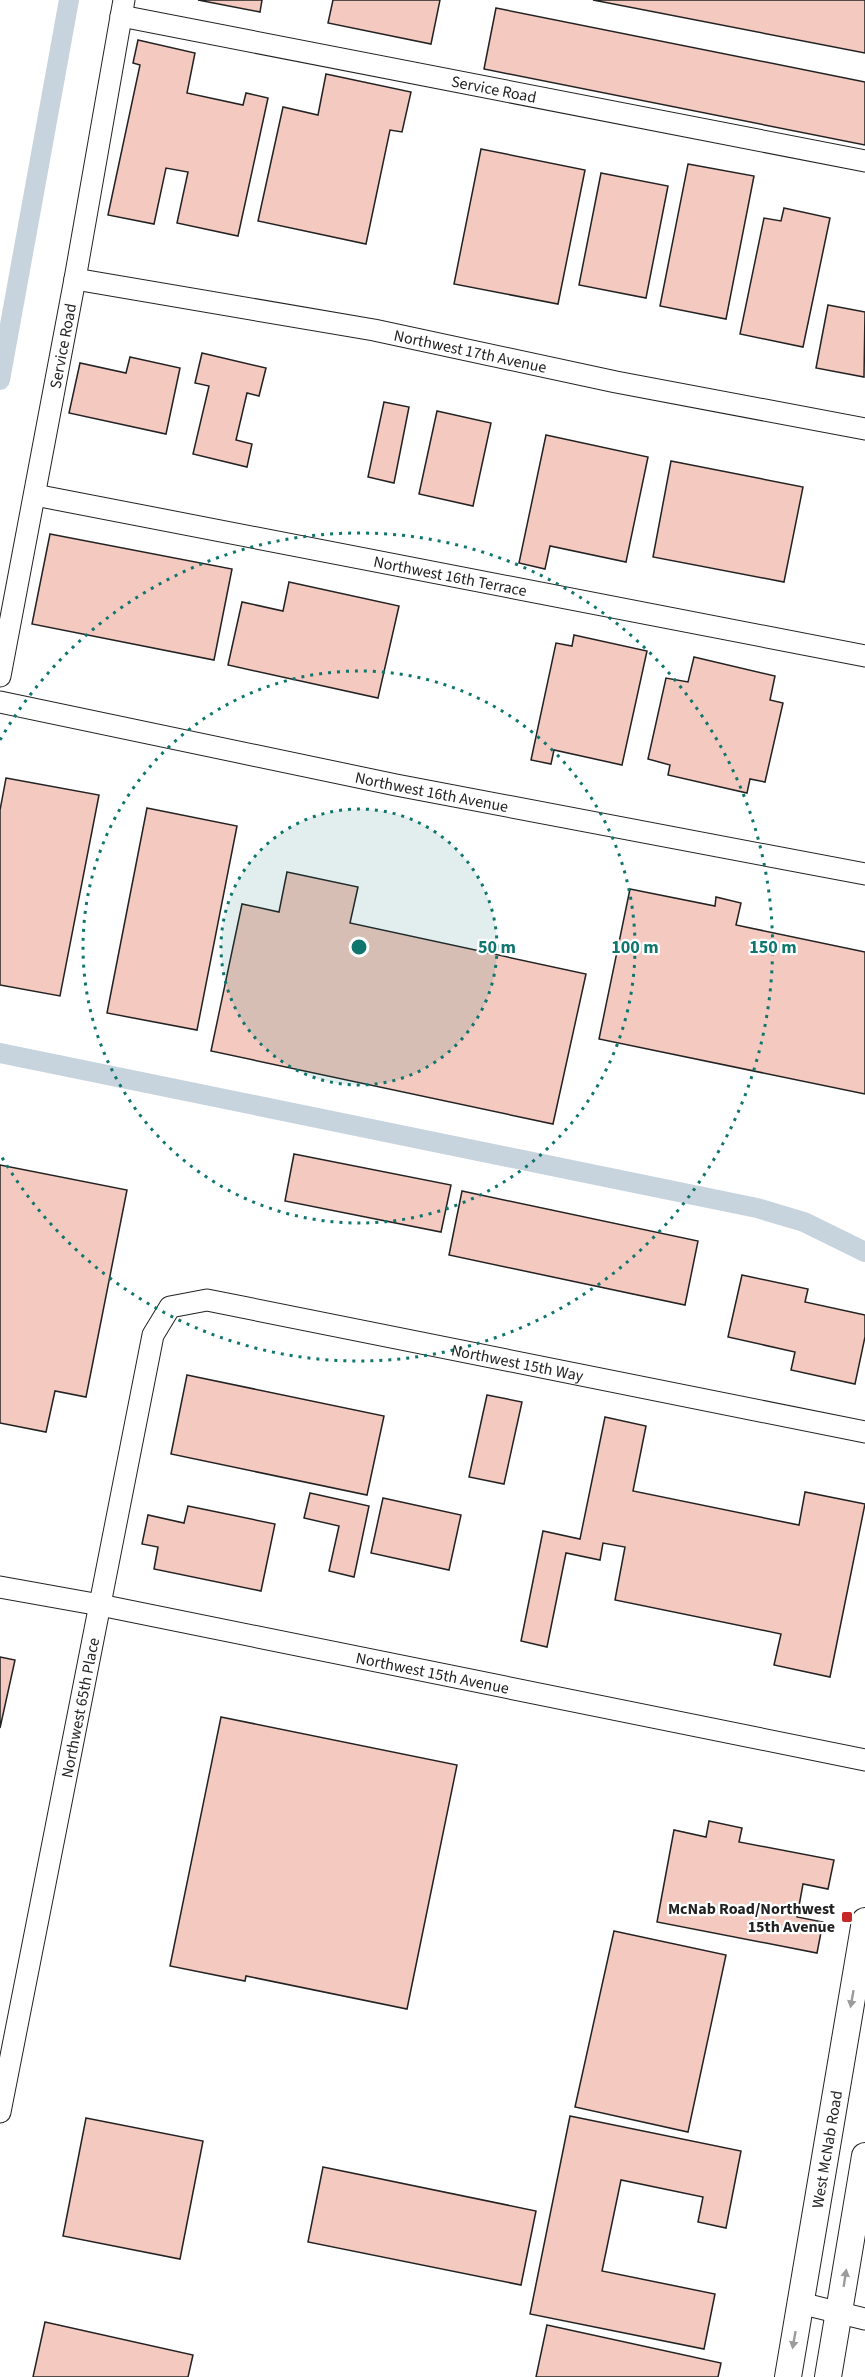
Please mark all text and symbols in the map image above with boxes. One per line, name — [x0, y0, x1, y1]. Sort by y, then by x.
street label: Service Road — [449, 71, 538, 109]
street label: Service Road — [45, 302, 82, 390]
street label: Northwest 17th Avenue — [392, 325, 549, 379]
street label: Northwest 16th Terrace — [372, 551, 529, 602]
street label: Northwest 16th Avenue — [353, 767, 510, 818]
text: 50 m — [478, 935, 516, 960]
text: 100 m — [611, 935, 659, 960]
text: 150 m — [749, 935, 797, 960]
centre of rings — [349, 937, 369, 957]
street label: Northwest 15th Way — [449, 1339, 586, 1387]
street label: Northwest 65th Place — [56, 1636, 105, 1780]
street label: Northwest 15th Avenue — [354, 1647, 511, 1700]
place label: McNab Road/Northwest 15th Avenue — [668, 1898, 835, 1938]
marker: McNab Road/Northwest 15th Avenue — [840, 1910, 854, 1924]
one-way arrow — [847, 1990, 856, 2009]
street label: West McNab Road — [807, 2089, 848, 2210]
one-way arrow — [841, 2268, 850, 2287]
one-way arrow — [789, 2331, 798, 2350]

